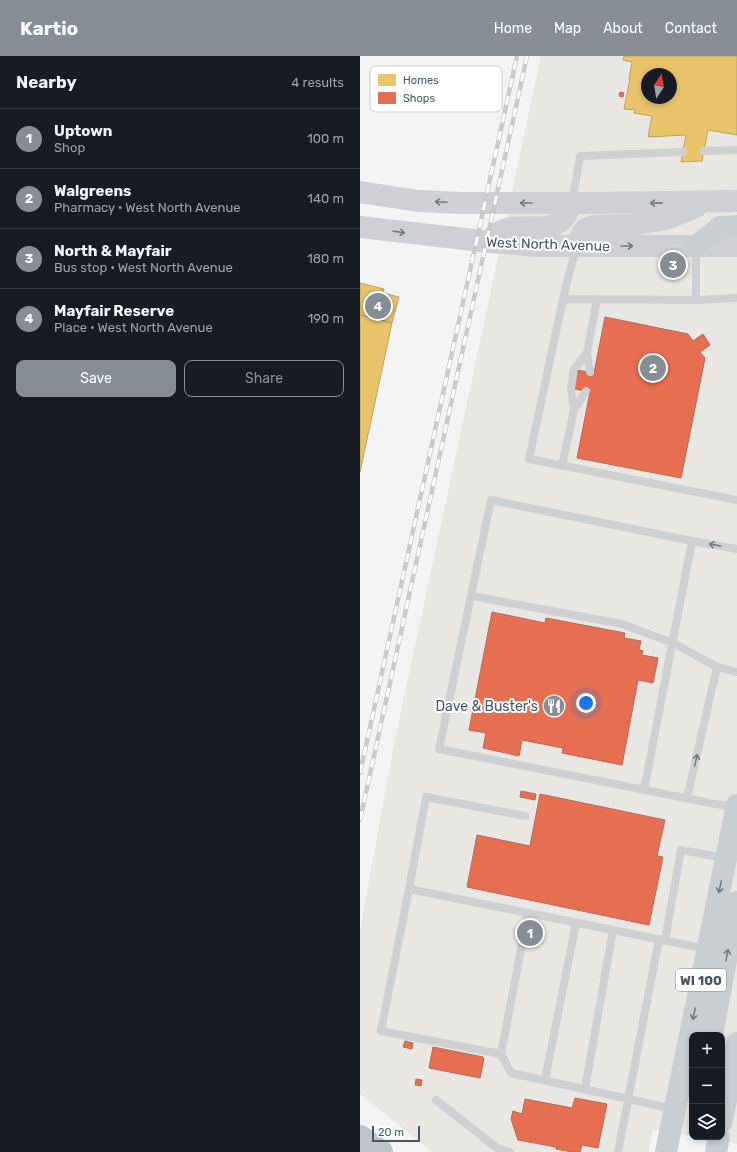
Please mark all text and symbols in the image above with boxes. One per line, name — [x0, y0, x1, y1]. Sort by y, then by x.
text: Kartio — [20, 17, 78, 40]
text: Home — [494, 20, 532, 37]
text: Map — [554, 20, 581, 37]
text: About — [603, 20, 643, 37]
text: Contact — [665, 20, 717, 37]
legend — [370, 66, 502, 112]
north arrow — [641, 68, 677, 104]
text: Nearby — [16, 72, 77, 92]
text: Homes — [403, 74, 439, 87]
text: 4 results — [291, 75, 344, 90]
text: Shops — [403, 92, 435, 105]
text: Uptown — [54, 122, 112, 140]
text: 1 — [26, 131, 32, 146]
text: 100 m — [307, 131, 344, 146]
text: Shop — [54, 140, 85, 155]
text: Walgreens — [54, 182, 131, 200]
text: 2 — [25, 191, 33, 206]
text: 140 m — [307, 191, 344, 206]
one-way arrow — [435, 198, 448, 206]
one-way arrow — [520, 199, 533, 207]
one-way arrow — [650, 199, 663, 207]
text: Pharmacy · West North Avenue — [54, 200, 241, 215]
one-way arrow — [392, 228, 405, 236]
street label: West North Avenue — [486, 234, 610, 255]
text: North & Mayfair — [54, 242, 172, 260]
one-way arrow — [620, 242, 633, 250]
pin: 3 — [660, 250, 686, 280]
text: 3 — [25, 251, 33, 266]
text: 180 m — [307, 251, 344, 266]
text: Bus stop · West North Avenue — [54, 260, 233, 275]
pin: 4 — [365, 291, 391, 321]
text: Mayfair Reserve — [54, 302, 174, 320]
text: 4 — [25, 311, 33, 326]
text: 190 m — [308, 311, 344, 326]
text: Place · West North Avenue — [54, 320, 213, 335]
pin: 2 — [640, 353, 666, 383]
button: Save — [16, 360, 176, 397]
button: Share — [184, 360, 344, 397]
one-way arrow — [709, 540, 722, 548]
restaurant icon: Dave & Buster's — [541, 693, 567, 719]
your location — [576, 693, 596, 713]
place label: Dave & Buster's — [435, 698, 538, 715]
one-way arrow — [692, 754, 700, 767]
one-way arrow — [716, 880, 724, 893]
pin: 1 — [517, 918, 543, 948]
one-way arrow — [723, 949, 731, 962]
road number: WI 100 — [676, 969, 726, 991]
one-way arrow — [690, 1007, 698, 1020]
map controls — [689, 1032, 725, 1140]
button: + — [689, 1032, 725, 1068]
button: − — [689, 1068, 725, 1104]
button: layers — [689, 1104, 725, 1140]
scale bar — [372, 1124, 420, 1143]
text: 20 m — [378, 1126, 404, 1139]

